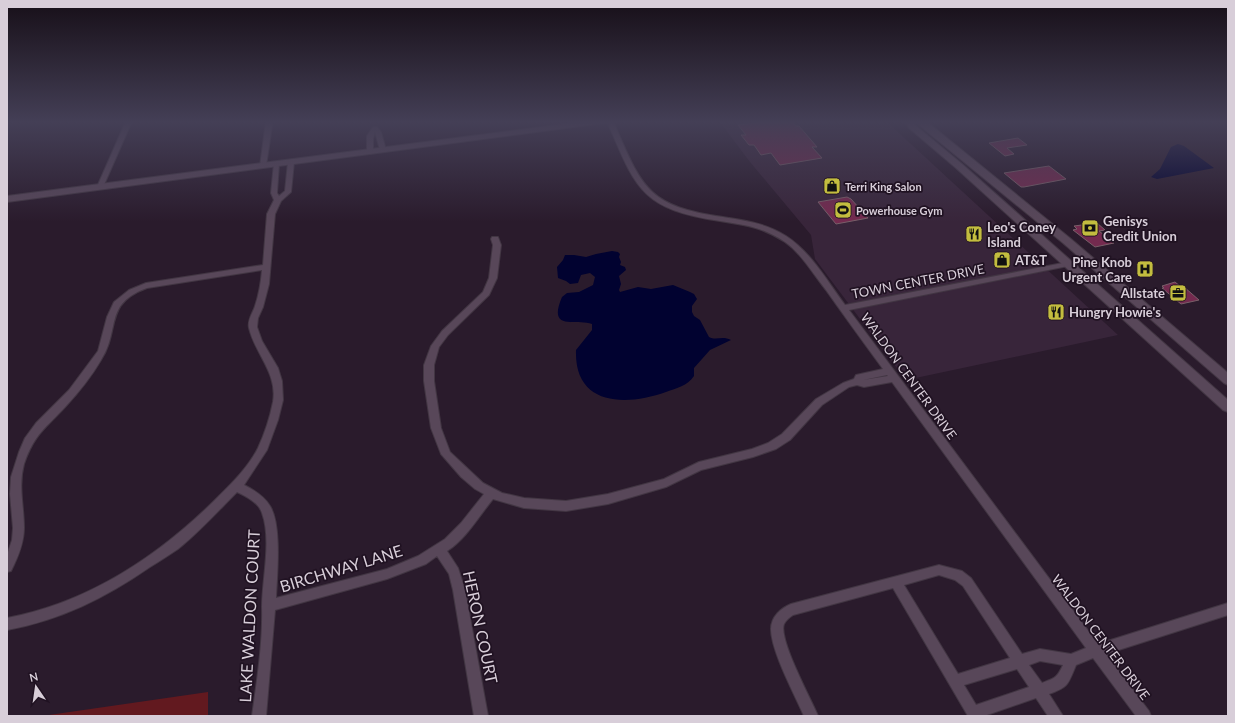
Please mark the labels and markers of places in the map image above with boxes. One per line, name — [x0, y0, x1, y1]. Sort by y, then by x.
shop icon: Terri King Salon — [822, 176, 842, 196]
place label: Terri King Salon — [845, 180, 922, 193]
sports icon: Powerhouse Gym — [833, 200, 853, 220]
place label: Powerhouse Gym — [856, 204, 942, 217]
place label: Genisys Credit Union — [1103, 213, 1177, 244]
bank icon: Genisys Credit Union — [1080, 218, 1100, 238]
place label: Leo's Coney Island — [987, 219, 1056, 250]
restaurant icon: Leo's Coney Island — [964, 224, 984, 244]
shop icon: AT&T — [992, 250, 1012, 270]
place label: AT&T — [1014, 252, 1047, 268]
place label: Pine Knob Urgent Care — [1062, 254, 1132, 285]
hospital icon: Pine Knob Urgent Care — [1135, 259, 1155, 279]
office icon: Allstate — [1168, 283, 1188, 303]
place label: Allstate — [1120, 285, 1165, 301]
restaurant icon: Hungry Howie's — [1046, 302, 1066, 322]
place label: Hungry Howie's — [1069, 304, 1161, 320]

